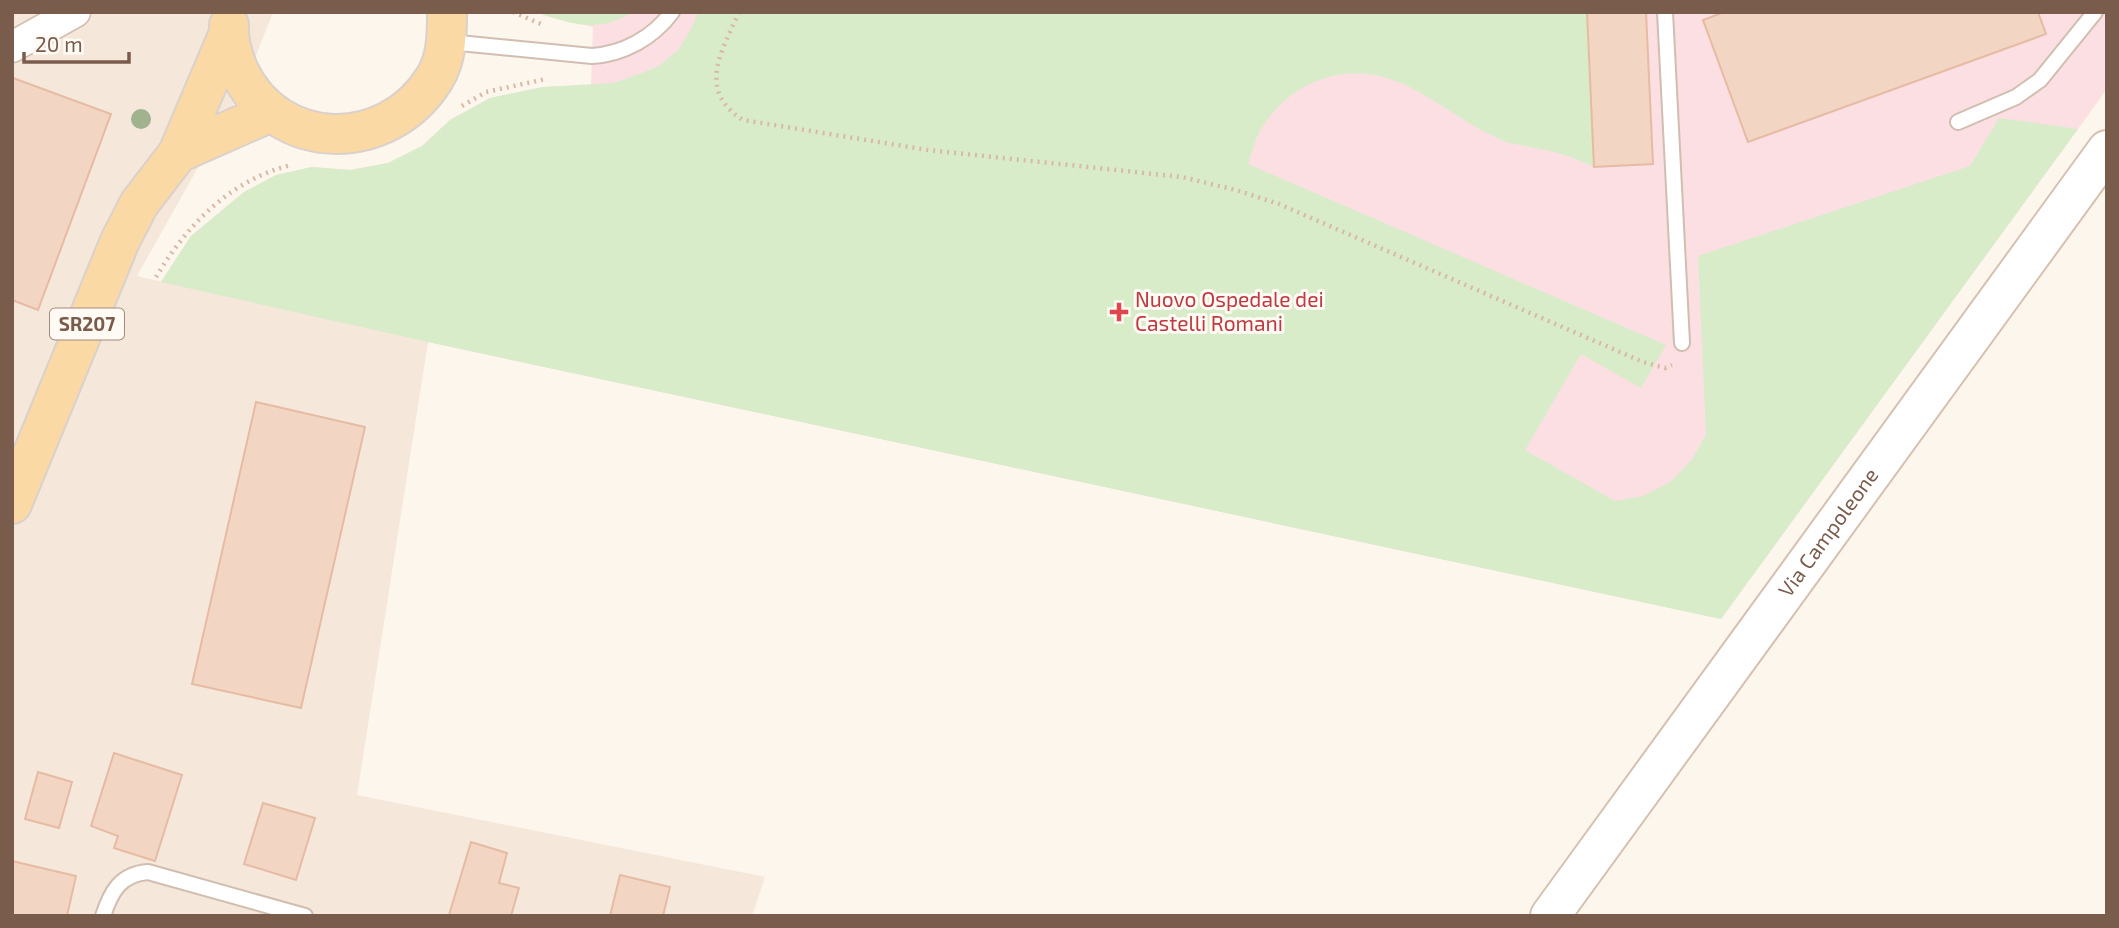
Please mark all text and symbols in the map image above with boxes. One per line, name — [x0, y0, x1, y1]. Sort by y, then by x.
scale bar — [24, 21, 130, 65]
text: 20 m — [35, 31, 83, 56]
place label: Nuovo Ospedale dei Castelli Romani — [1135, 286, 1324, 335]
marker: Nuovo Ospedale dei Castelli Romani — [1109, 302, 1129, 322]
road number: SR207 — [50, 308, 124, 340]
street label: Via Campoleone — [1772, 462, 1883, 601]

